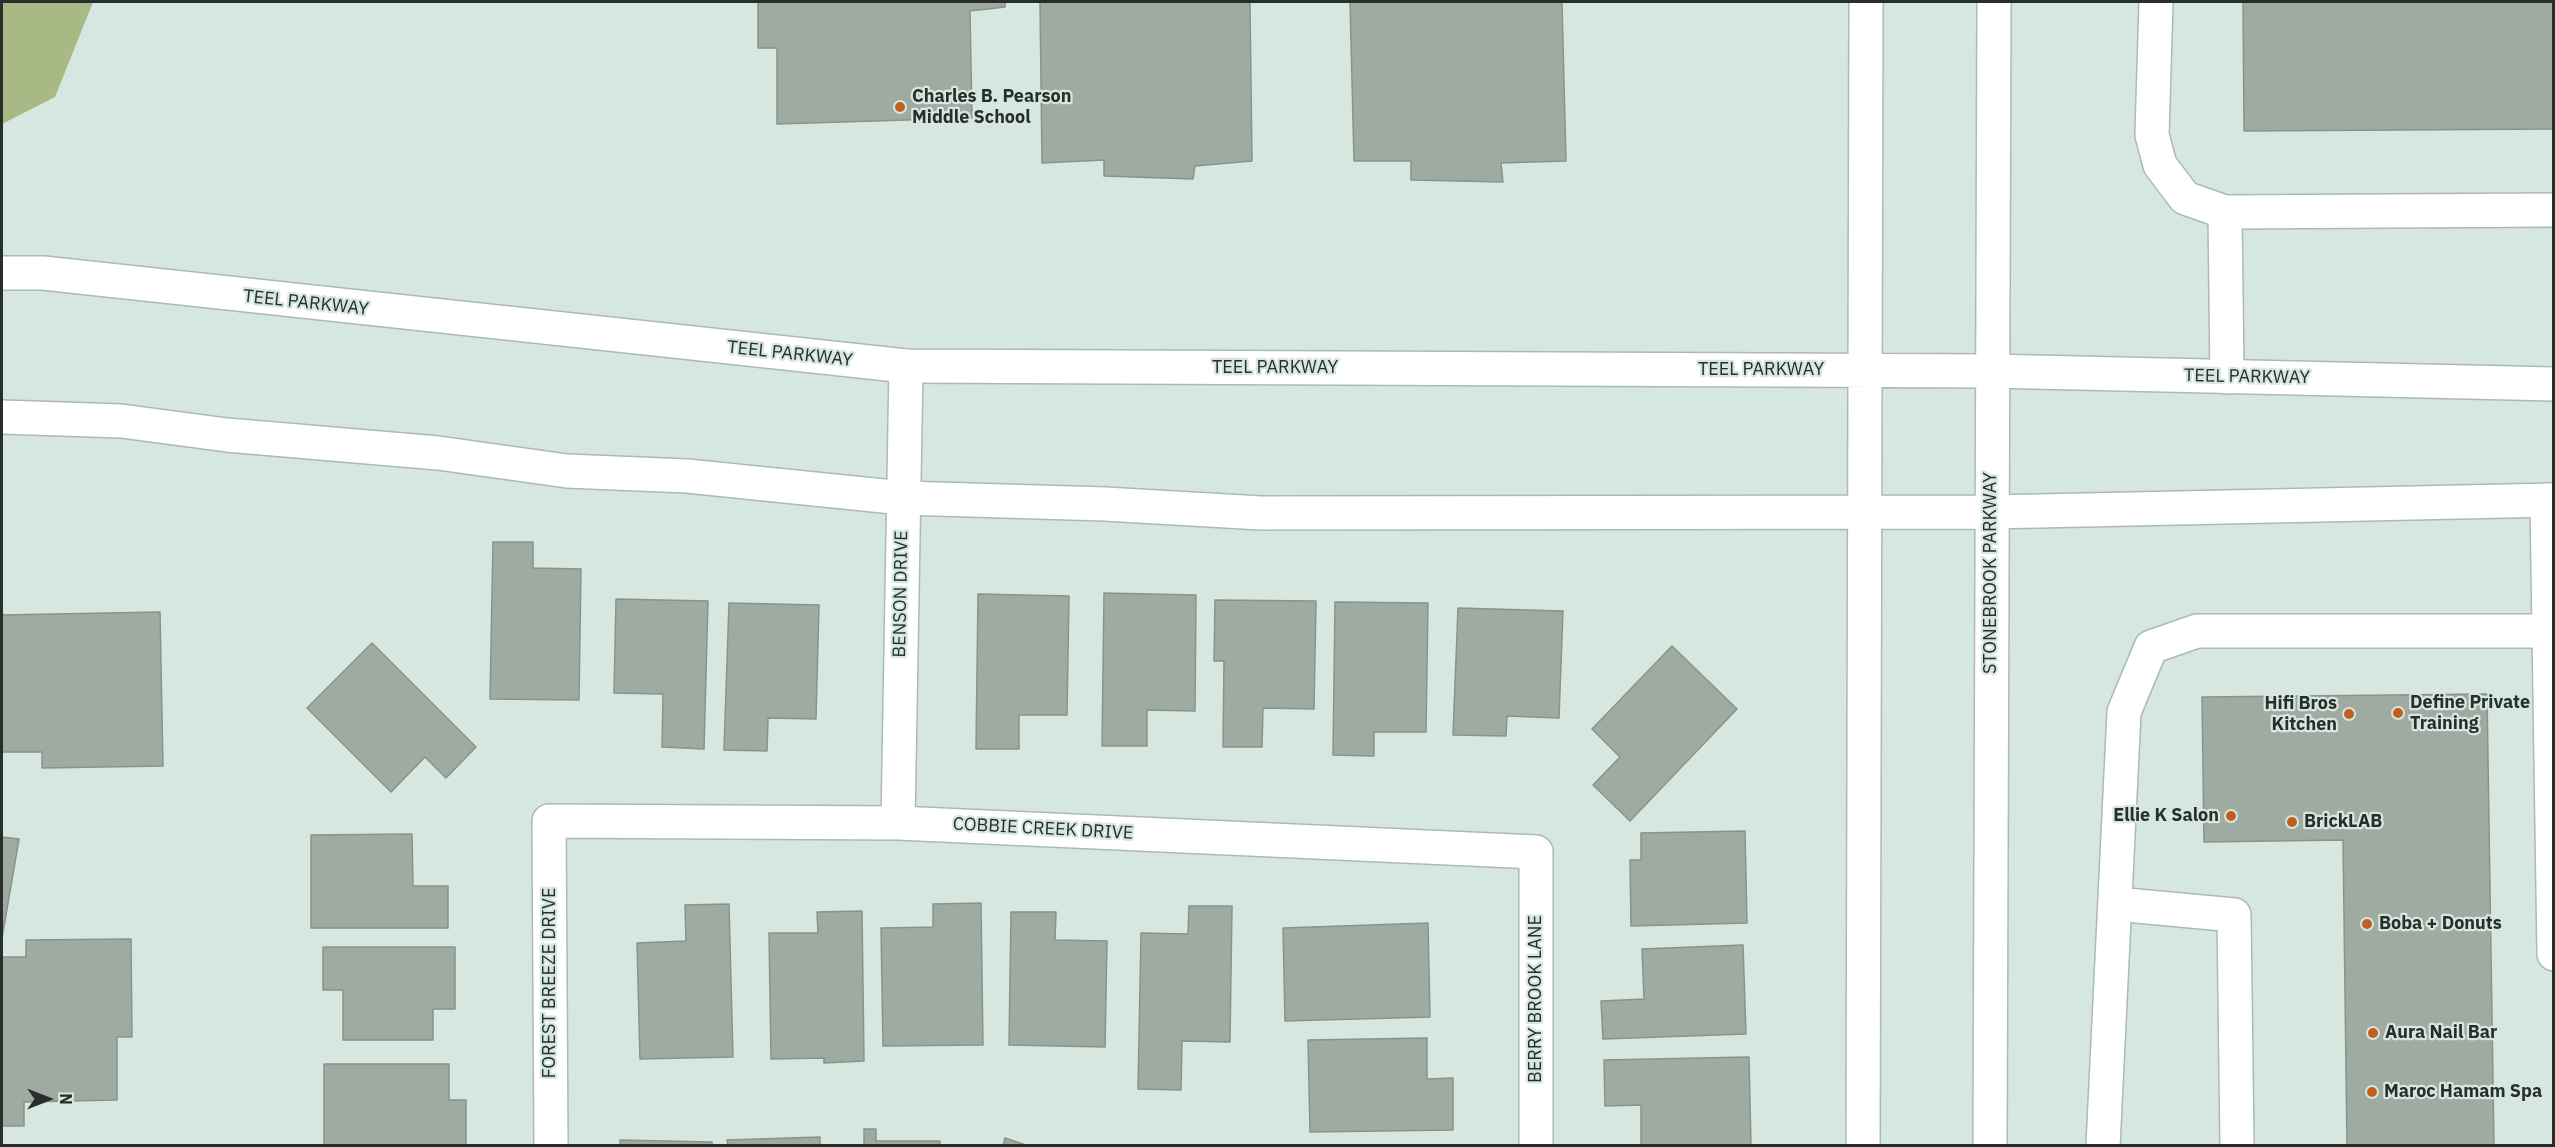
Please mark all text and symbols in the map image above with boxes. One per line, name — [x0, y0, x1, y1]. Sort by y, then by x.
place label: Charles B. Pearson Middle School — [912, 86, 1071, 128]
marker: Charles B. Pearson Middle School — [893, 100, 907, 114]
street label: TEEL PARKWAY — [242, 286, 370, 320]
street label: TEEL PARKWAY — [726, 337, 854, 371]
street label: TEEL PARKWAY — [1212, 357, 1338, 379]
street label: TEEL PARKWAY — [1698, 359, 1824, 381]
street label: TEEL PARKWAY — [2184, 365, 2310, 389]
street label: STONEBROOK PARKWAY — [1980, 472, 2002, 674]
street label: BENSON DRIVE — [889, 530, 913, 658]
place label: Define Private Training — [2410, 692, 2530, 734]
place label: Hifi Bros Kitchen — [2265, 693, 2337, 736]
marker: Define Private Training — [2391, 706, 2405, 720]
marker: Hifi Bros Kitchen — [2342, 707, 2356, 721]
place label: Ellie K Salon — [2113, 805, 2219, 827]
marker: Ellie K Salon — [2224, 809, 2238, 823]
place label: BrickLAB — [2304, 811, 2382, 833]
street label: COBBIE CREEK DRIVE — [952, 813, 1134, 845]
marker: BrickLAB — [2285, 815, 2299, 829]
street label: FOREST BREEZE DRIVE — [539, 888, 561, 1078]
place label: Boba + Donuts — [2379, 913, 2502, 935]
street label: BERRY BROOK LANE — [1525, 915, 1547, 1083]
marker: Boba + Donuts — [2360, 917, 2374, 931]
place label: Aura Nail Bar — [2385, 1022, 2497, 1044]
marker: Aura Nail Bar — [2366, 1026, 2380, 1040]
north arrow — [18, 1069, 78, 1129]
place label: Maroc Hamam Spa — [2384, 1081, 2542, 1103]
marker: Maroc Hamam Spa — [2365, 1085, 2379, 1099]
text: N — [56, 1093, 76, 1105]

